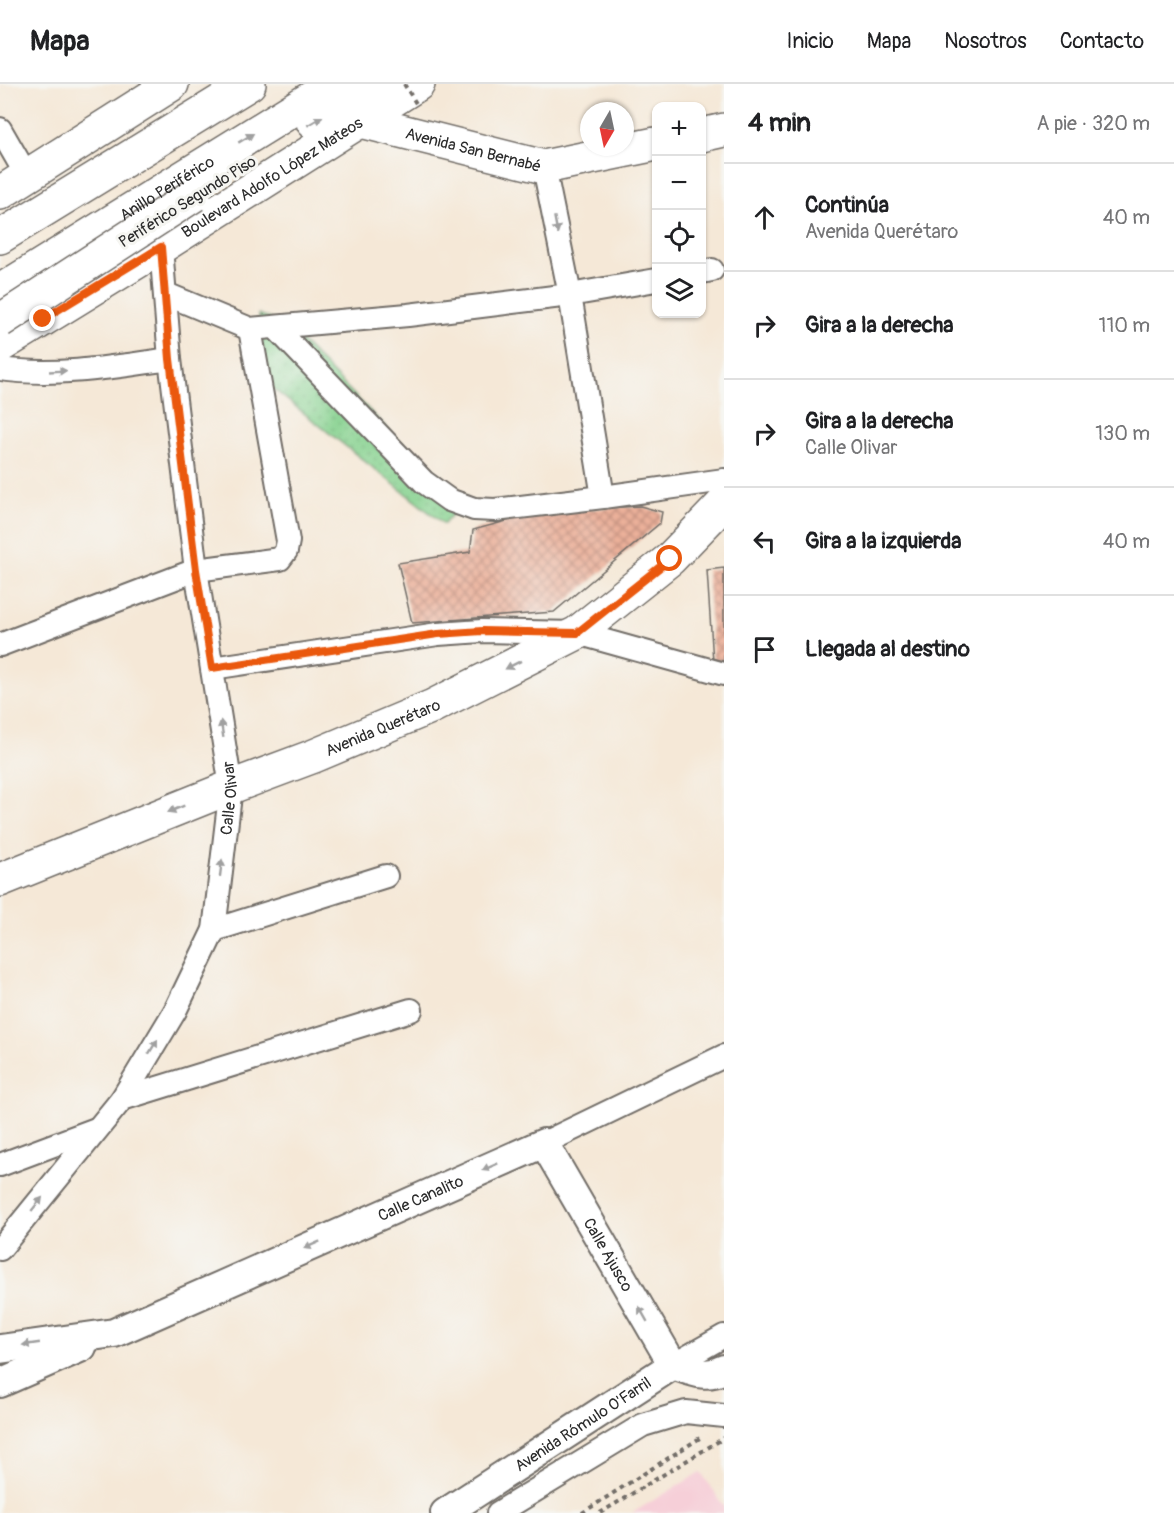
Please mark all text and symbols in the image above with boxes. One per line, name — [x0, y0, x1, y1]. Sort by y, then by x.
text: Mapa — [30, 24, 89, 59]
text: Inicio — [787, 28, 834, 55]
text: Mapa — [867, 28, 911, 55]
text: Nosotros — [944, 28, 1027, 55]
text: Contacto — [1060, 28, 1144, 55]
north arrow — [580, 102, 634, 156]
map controls — [652, 102, 706, 318]
button: + — [652, 102, 706, 156]
text: 4 min — [748, 107, 811, 139]
text: A pie · 320 m — [1037, 111, 1150, 136]
street label: Boulevard Adolfo López Mateos — [178, 113, 366, 242]
one-way arrow — [307, 115, 323, 126]
street label: Avenida San Bernabé — [403, 124, 543, 177]
one-way arrow — [238, 132, 254, 143]
street label: Periférico Segundo Piso — [115, 151, 260, 252]
street label: Anillo Periférico — [116, 152, 218, 225]
button: − — [652, 156, 706, 210]
text: Continúa — [805, 191, 889, 219]
icon: ahead — [748, 201, 781, 234]
text: 40 m — [1103, 205, 1150, 230]
button: locate — [652, 210, 706, 264]
one-way arrow — [552, 215, 561, 234]
text: Avenida Querétaro — [805, 219, 958, 244]
button: layers — [652, 264, 706, 318]
route end — [29, 305, 55, 331]
icon: right — [748, 309, 781, 342]
text: Gira a la derecha — [805, 311, 953, 339]
text: 110 m — [1099, 313, 1150, 338]
one-way arrow — [49, 367, 68, 376]
text: Gira a la derecha — [805, 407, 953, 435]
icon: right — [748, 417, 781, 450]
text: 130 m — [1095, 421, 1150, 446]
text: Calle Olivar — [805, 435, 897, 460]
icon: left — [748, 525, 781, 558]
text: Gira a la izquierda — [805, 527, 962, 555]
text: 40 m — [1103, 529, 1150, 554]
route start — [656, 545, 682, 571]
icon: arrive — [748, 633, 781, 666]
text: Llegada al destino — [805, 635, 970, 663]
one-way arrow — [504, 660, 522, 670]
street label: Avenida Querétaro — [322, 695, 444, 761]
one-way arrow — [217, 719, 226, 738]
street label: Calle Olivar — [216, 759, 242, 836]
one-way arrow — [167, 804, 185, 814]
one-way arrow — [216, 858, 226, 877]
one-way arrow — [147, 1039, 158, 1055]
one-way arrow — [482, 1162, 499, 1171]
street label: Calle Canalito — [375, 1171, 467, 1226]
one-way arrow — [31, 1196, 44, 1212]
street label: Calle Ajusco — [579, 1214, 637, 1296]
one-way arrow — [303, 1241, 321, 1251]
one-way arrow — [638, 1305, 648, 1322]
one-way arrow — [22, 1340, 41, 1349]
street label: Avenida Rómulo O'Farril — [511, 1373, 655, 1476]

